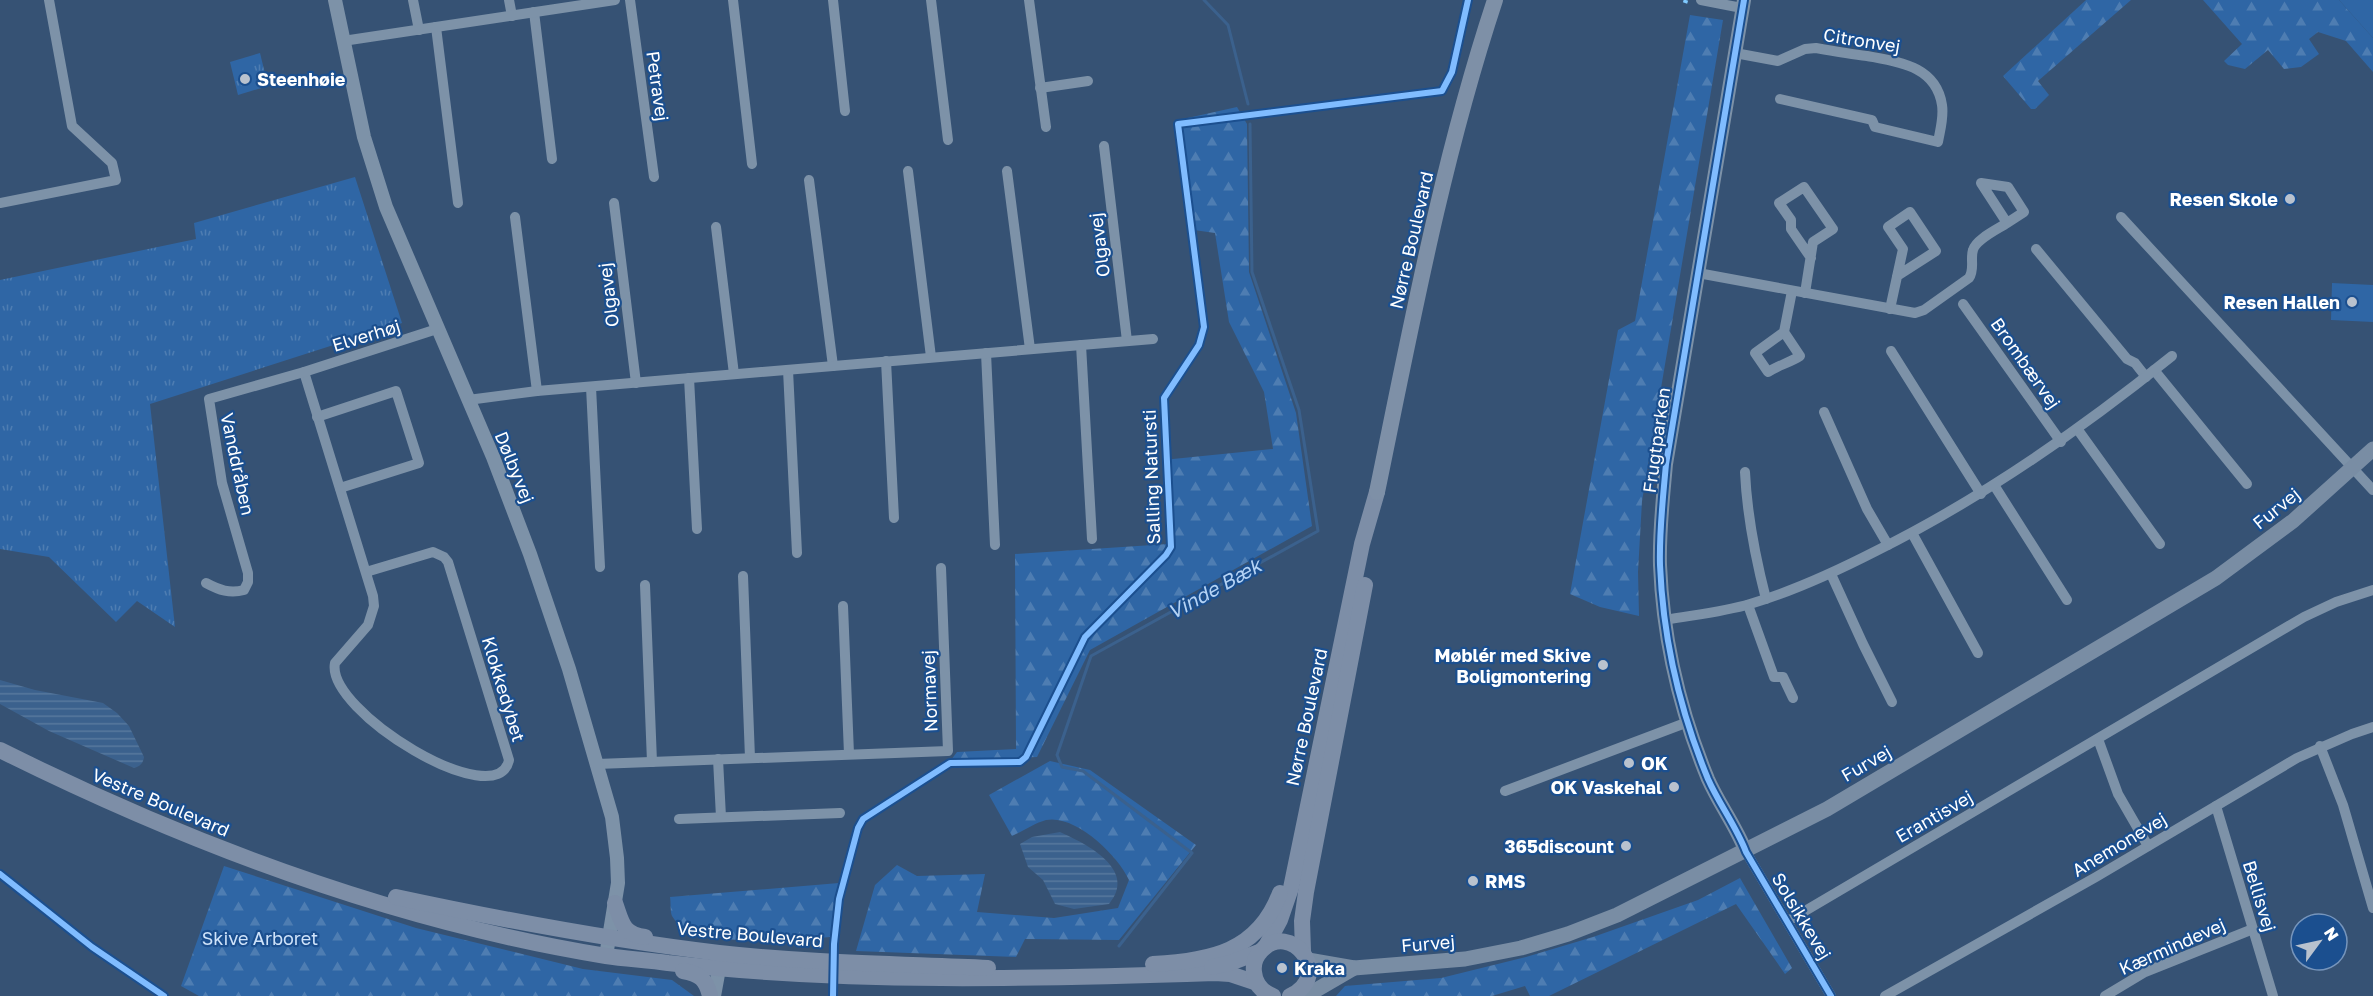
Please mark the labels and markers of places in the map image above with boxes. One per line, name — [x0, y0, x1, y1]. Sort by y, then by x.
place label: Steenhøie — [257, 68, 346, 90]
marker: Steenhøie — [238, 72, 252, 86]
place label: Resen Skole — [2170, 188, 2278, 210]
marker: Resen Skole — [2283, 192, 2297, 206]
place label: Resen Hallen — [2223, 291, 2340, 313]
marker: Resen Hallen — [2345, 295, 2359, 309]
place label: Møblér med Skive Boligmontering — [1435, 644, 1591, 687]
marker: Møblér med Skive Boligmontering — [1596, 658, 1610, 672]
place label: OK — [1641, 752, 1668, 774]
marker: OK — [1622, 756, 1636, 770]
place label: OK Vaskehal — [1550, 776, 1662, 798]
marker: OK Vaskehal — [1667, 780, 1681, 794]
place label: 365discount — [1505, 835, 1614, 857]
marker: 365discount — [1619, 839, 1633, 853]
place label: RMS — [1485, 870, 1526, 892]
marker: RMS — [1466, 874, 1480, 888]
place label: Kraka — [1294, 957, 1345, 979]
marker: Kraka — [1275, 961, 1289, 975]

